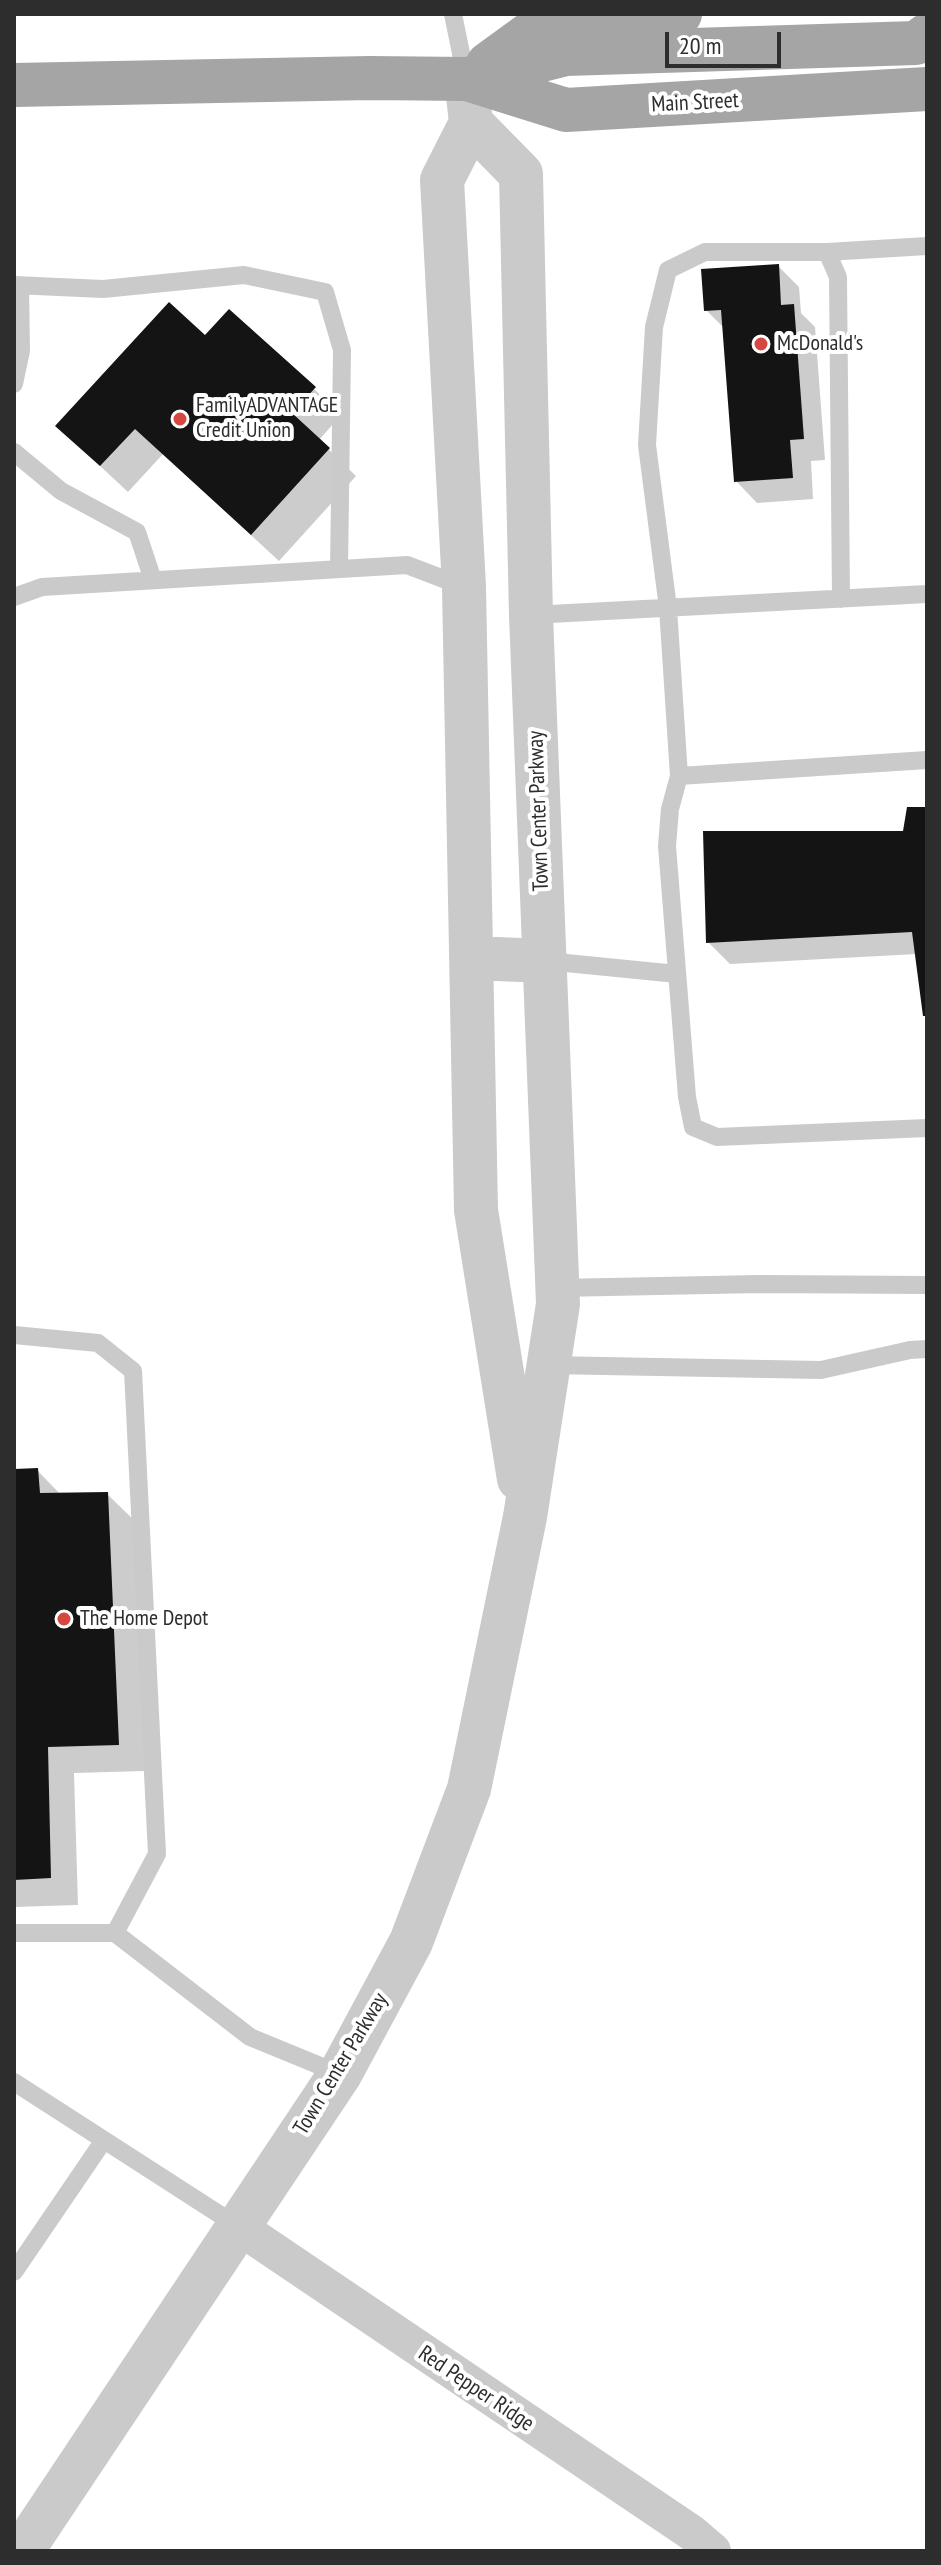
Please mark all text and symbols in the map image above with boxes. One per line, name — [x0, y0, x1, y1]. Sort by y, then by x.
scale bar — [669, 16, 785, 66]
text: 20 m — [679, 30, 721, 61]
street label: Main Street — [651, 88, 739, 118]
place label: McDonald's — [777, 331, 863, 357]
marker: McDonald's — [752, 335, 770, 353]
place label: FamilyADVANTAGE Credit Union — [196, 393, 338, 444]
marker: FamilyADVANTAGE Credit Union — [171, 410, 189, 428]
street label: Town Center Parkway — [523, 730, 555, 892]
place label: The Home Depot — [80, 1606, 208, 1632]
marker: The Home Depot — [55, 1610, 73, 1628]
street label: Town Center Parkway — [288, 1988, 394, 2140]
street label: Red Pepper Ridge — [413, 2341, 539, 2437]

